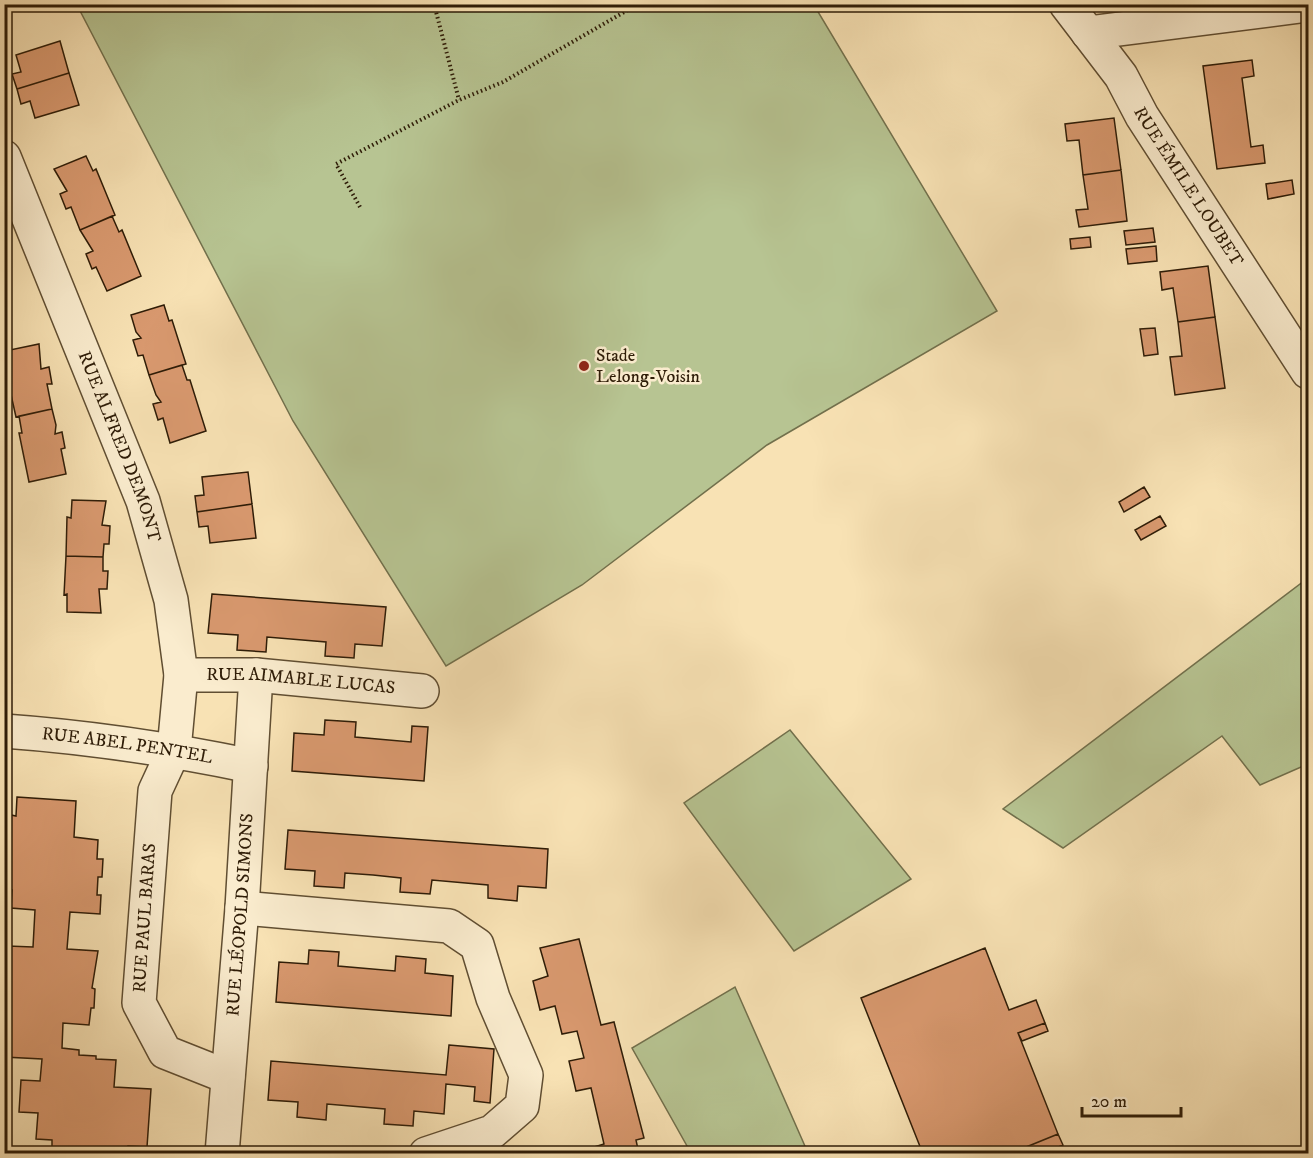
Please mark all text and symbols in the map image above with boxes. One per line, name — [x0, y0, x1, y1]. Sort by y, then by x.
street label: RUE ÉMILE LOUBET — [1128, 103, 1248, 271]
place label: Stade Lelong-Voisin — [596, 345, 700, 388]
street label: RUE ALFRED DEMONT — [73, 348, 165, 545]
marker: Stade Lelong-Voisin — [577, 359, 591, 373]
street label: RUE AIMABLE LUCAS — [206, 664, 396, 699]
street label: RUE ABEL PENTEL — [41, 723, 214, 769]
street label: RUE LÉOPOLD SIMONS — [222, 813, 259, 1017]
street label: RUE PAUL BARAS — [129, 843, 161, 993]
scale bar — [1082, 1080, 1181, 1118]
text: 20 m — [1091, 1091, 1127, 1113]

